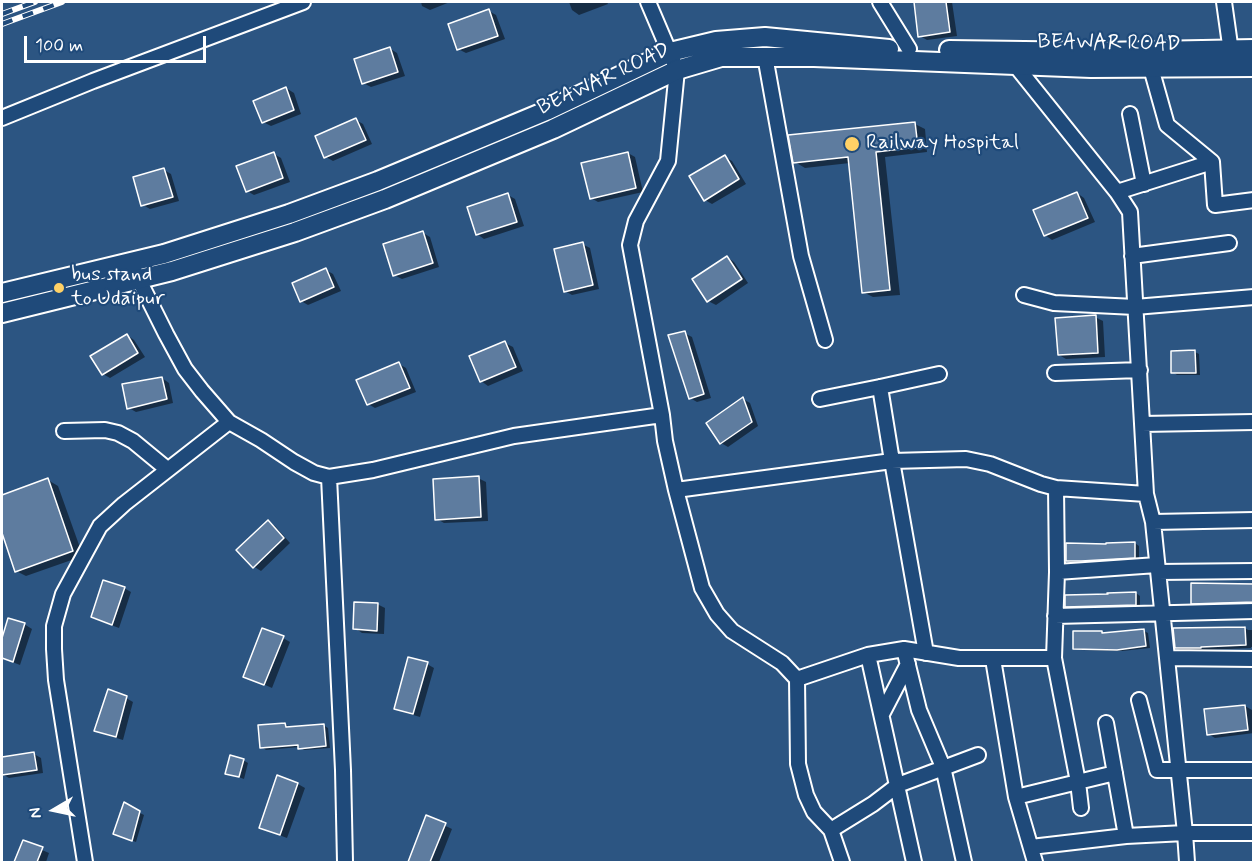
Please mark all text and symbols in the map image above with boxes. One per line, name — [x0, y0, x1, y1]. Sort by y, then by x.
scale bar — [27, 24, 208, 62]
street label: BEAWAR ROAD — [1037, 30, 1181, 58]
text: 100 m — [35, 34, 83, 58]
street label: BEAWAR ROAD — [534, 38, 674, 122]
place label: Railway Hospital — [866, 131, 1019, 157]
marker: Railway Hospital — [843, 135, 861, 153]
place label: bus stand to Udaipur — [71, 263, 165, 313]
marker: bus stand to Udaipur — [52, 281, 66, 295]
north arrow — [24, 780, 84, 840]
text: N — [25, 806, 47, 820]

